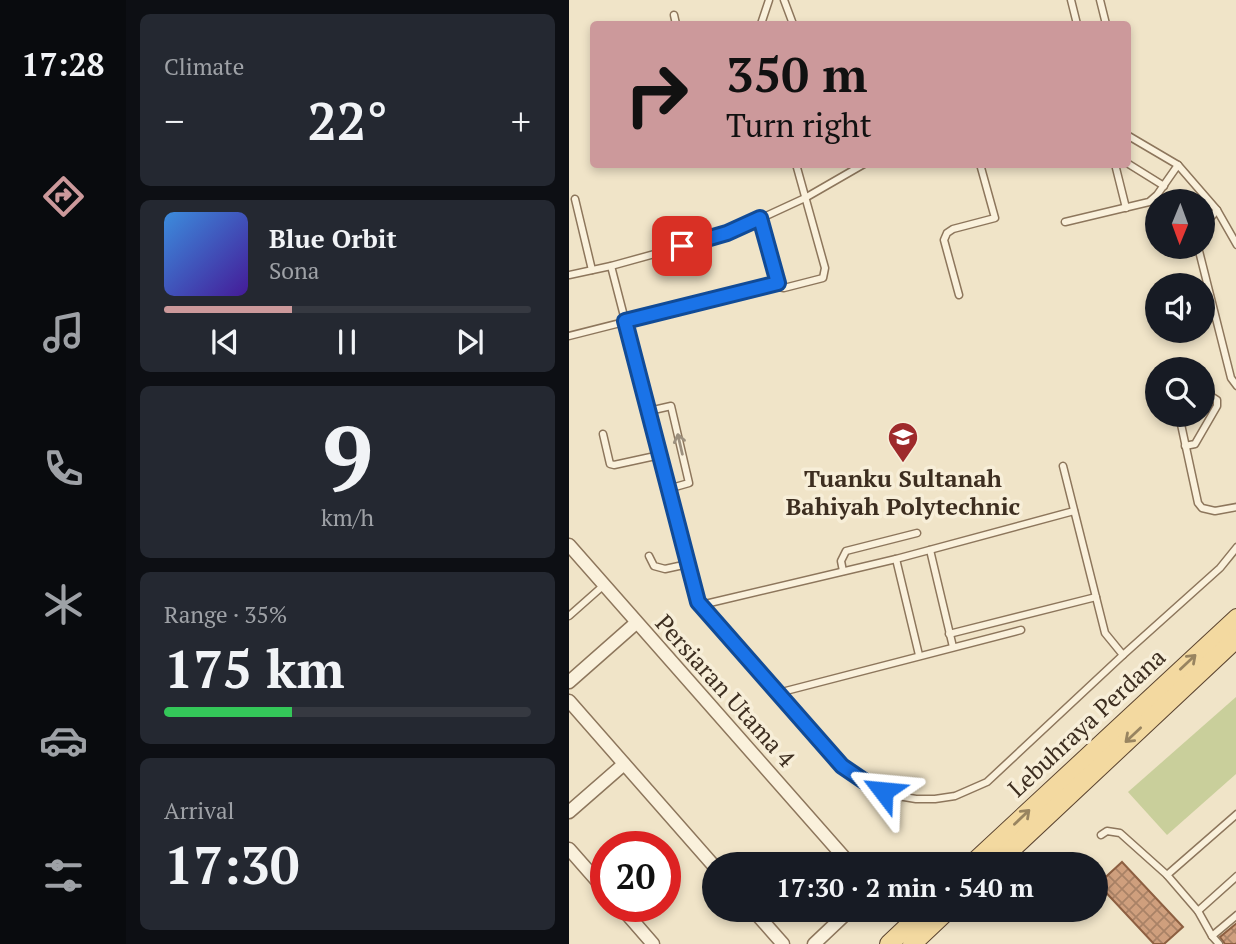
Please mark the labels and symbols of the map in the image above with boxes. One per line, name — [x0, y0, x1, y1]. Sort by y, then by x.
north arrow — [1145, 189, 1215, 259]
pin — [652, 216, 712, 276]
school or university icon: Tuanku Sultanah Bahiyah Polytechnic — [886, 420, 920, 464]
one-way arrow — [673, 433, 686, 456]
place label: Tuanku Sultanah Bahiyah Polytechnic — [786, 462, 1020, 522]
street label: Persiaran Utama 4 — [649, 607, 803, 774]
street label: Lebuhraya Perdana — [1001, 641, 1172, 804]
one-way arrow — [1179, 654, 1197, 670]
one-way arrow — [1125, 727, 1142, 744]
position arrow — [846, 754, 920, 828]
one-way arrow — [1013, 809, 1030, 826]
speed limit sign: 20 — [590, 831, 681, 922]

